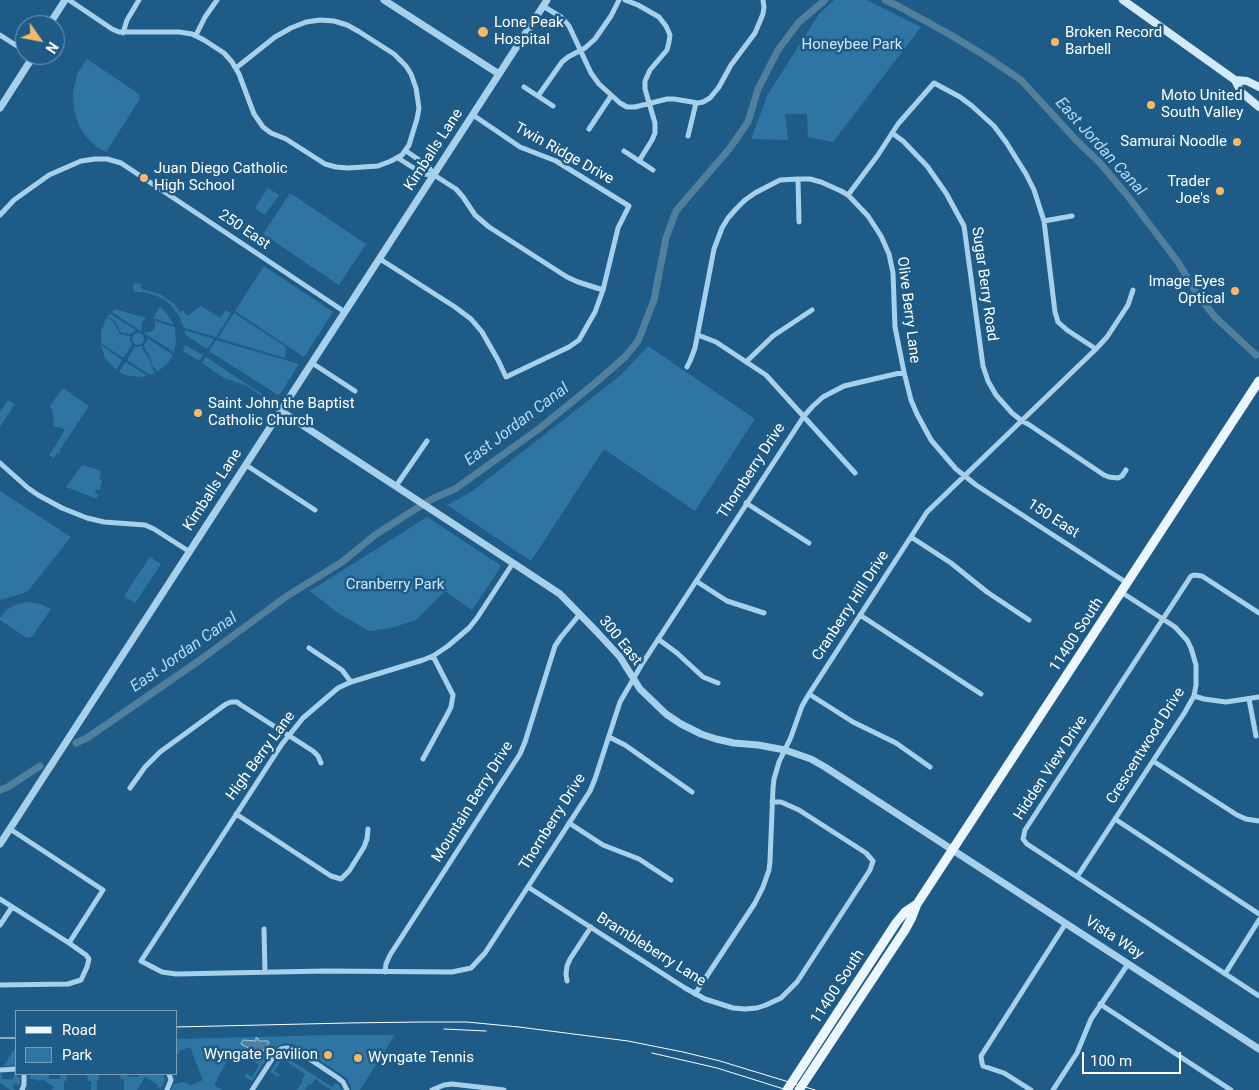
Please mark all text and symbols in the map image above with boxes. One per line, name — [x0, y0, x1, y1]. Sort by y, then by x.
place label: Lone Peak Hospital — [494, 14, 564, 49]
north arrow — [15, 15, 65, 65]
place label: Broken Record Barbell — [1065, 24, 1162, 59]
marker: Lone Peak Hospital — [476, 25, 490, 39]
park label: Honeybee Park — [802, 36, 902, 54]
marker: Broken Record Barbell — [1049, 36, 1061, 48]
text: N — [42, 39, 61, 56]
place label: Moto United South Valley — [1161, 87, 1243, 122]
water label: East Jordan Canal — [1051, 94, 1149, 200]
marker: Moto United South Valley — [1145, 99, 1157, 111]
street label: Kimballs Lane — [401, 106, 467, 194]
street label: Twin Ridge Drive — [511, 119, 617, 189]
place label: Samurai Noodle — [1120, 133, 1227, 151]
marker: Samurai Noodle — [1231, 136, 1243, 148]
place label: Juan Diego Catholic High School — [154, 160, 288, 195]
marker: Juan Diego Catholic High School — [138, 172, 150, 184]
place label: Trader Joe's — [1167, 173, 1210, 208]
marker: Trader Joe's — [1214, 185, 1226, 197]
street label: 250 East — [215, 206, 273, 254]
street label: Sugar Berry Road — [967, 226, 1001, 342]
street label: Olive Berry Lane — [893, 256, 923, 364]
place label: Image Eyes Optical — [1148, 273, 1225, 308]
marker: Image Eyes Optical — [1229, 285, 1241, 297]
water label: East Jordan Canal — [461, 379, 573, 471]
place label: Saint John the Baptist Catholic Church — [208, 395, 355, 430]
marker: Saint John the Baptist Catholic Church — [192, 407, 204, 419]
street label: Thornberry Drive — [714, 420, 790, 522]
street label: Kimballs Lane — [180, 446, 246, 534]
street label: 150 East — [1024, 496, 1082, 542]
street label: Cranberry Hill Drive — [809, 548, 893, 664]
park label: Cranberry Park — [346, 576, 444, 594]
street label: 11400 South — [1046, 595, 1108, 675]
water label: East Jordan Canal — [127, 609, 241, 697]
street label: 300 East — [595, 613, 645, 669]
street label: Crescentwood Drive — [1103, 685, 1189, 807]
street label: High Berry Lane — [223, 708, 299, 804]
street label: Hidden View Drive — [1010, 712, 1092, 824]
street label: Mountain Berry Drive — [429, 738, 517, 866]
street label: Thornberry Drive — [516, 770, 590, 874]
street label: Brambleberry Lane — [593, 909, 709, 991]
street label: Vista Way — [1081, 912, 1147, 964]
street label: 11400 South — [807, 947, 869, 1027]
legend — [15, 1010, 178, 1075]
text: Road — [62, 1021, 96, 1039]
scale bar — [1084, 1042, 1183, 1074]
text: Park — [62, 1046, 92, 1064]
place label: Wyngate Pavilion — [204, 1046, 318, 1064]
marker: Wyngate Pavilion — [322, 1049, 334, 1061]
place label: Wyngate Tennis — [368, 1049, 474, 1067]
marker: Wyngate Tennis — [352, 1052, 364, 1064]
text: 100 m — [1090, 1052, 1132, 1070]

